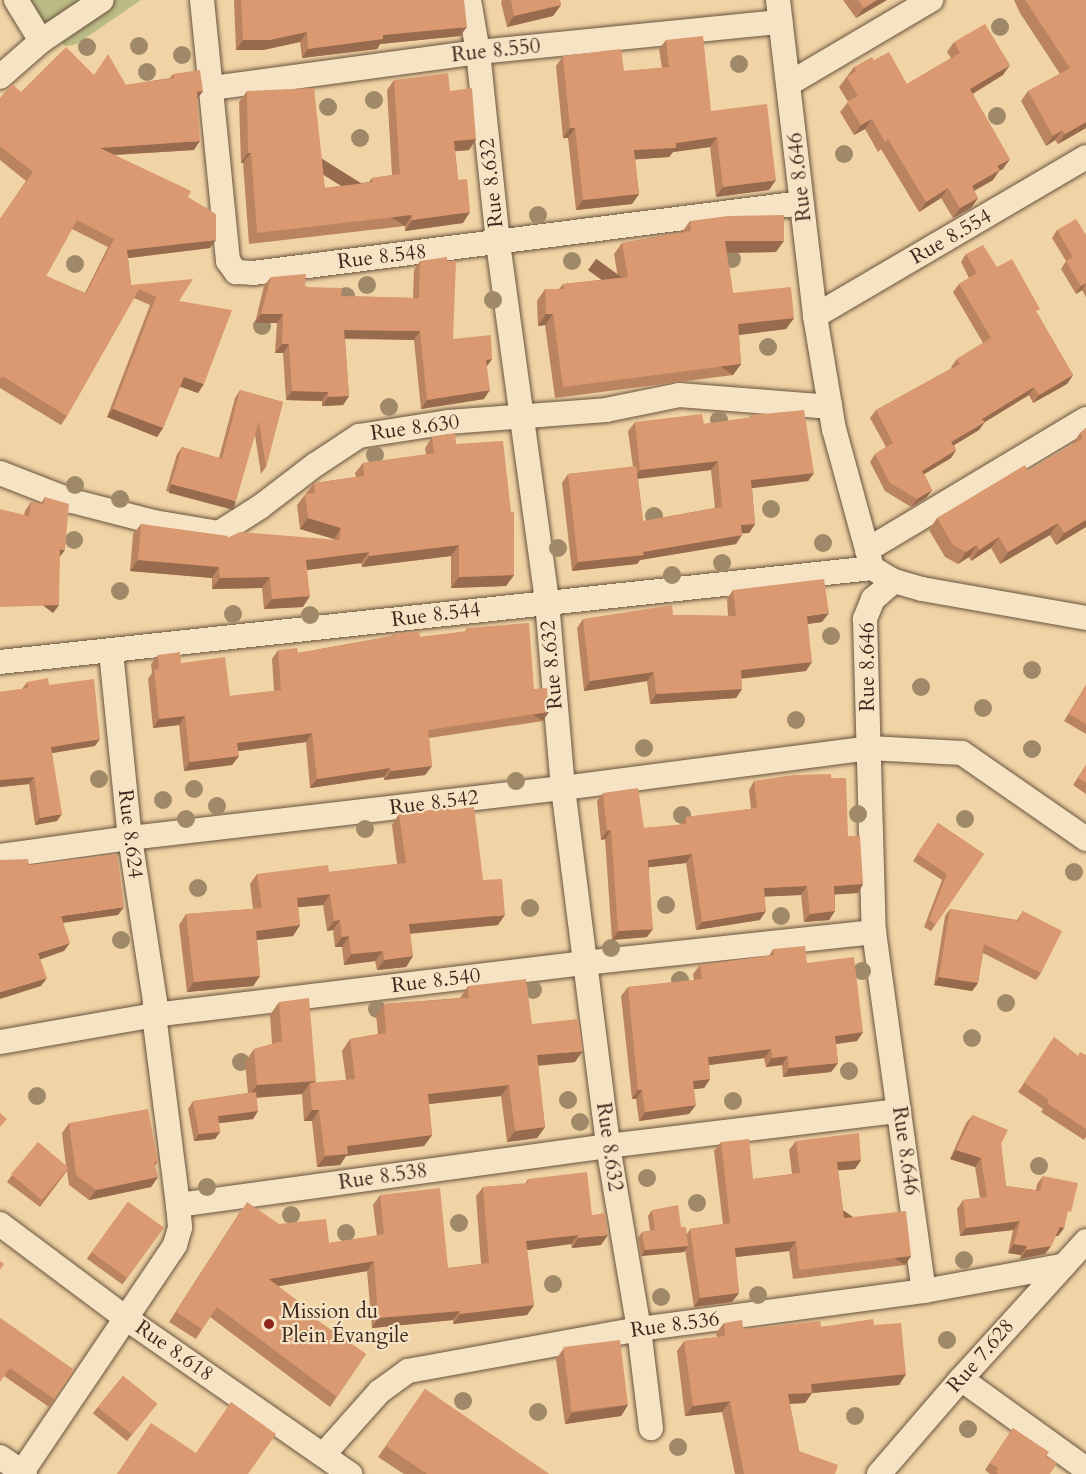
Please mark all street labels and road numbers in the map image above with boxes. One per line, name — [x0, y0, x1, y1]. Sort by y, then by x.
street label: Rue 8.550 — [450, 34, 542, 68]
street label: Rue 8.646 — [783, 131, 817, 223]
street label: Rue 8.632 — [475, 137, 509, 229]
street label: Rue 8.554 — [906, 204, 996, 270]
street label: Rue 8.548 — [336, 239, 428, 275]
street label: Rue 8.630 — [369, 409, 461, 447]
street label: Rue 8.544 — [390, 597, 482, 633]
street label: Rue 8.632 — [536, 619, 568, 711]
street label: Rue 8.646 — [855, 622, 881, 712]
street label: Rue 8.542 — [388, 785, 480, 821]
street label: Rue 8.624 — [112, 788, 148, 880]
street label: Rue 8.540 — [390, 963, 482, 999]
street label: Rue 8.632 — [590, 1101, 628, 1193]
street label: Rue 8.646 — [886, 1105, 924, 1197]
street label: Rue 8.538 — [337, 1158, 429, 1196]
street label: Rue 8.536 — [629, 1306, 721, 1344]
street label: Rue 7.628 — [942, 1314, 1020, 1398]
street label: Rue 8.618 — [130, 1315, 218, 1387]

